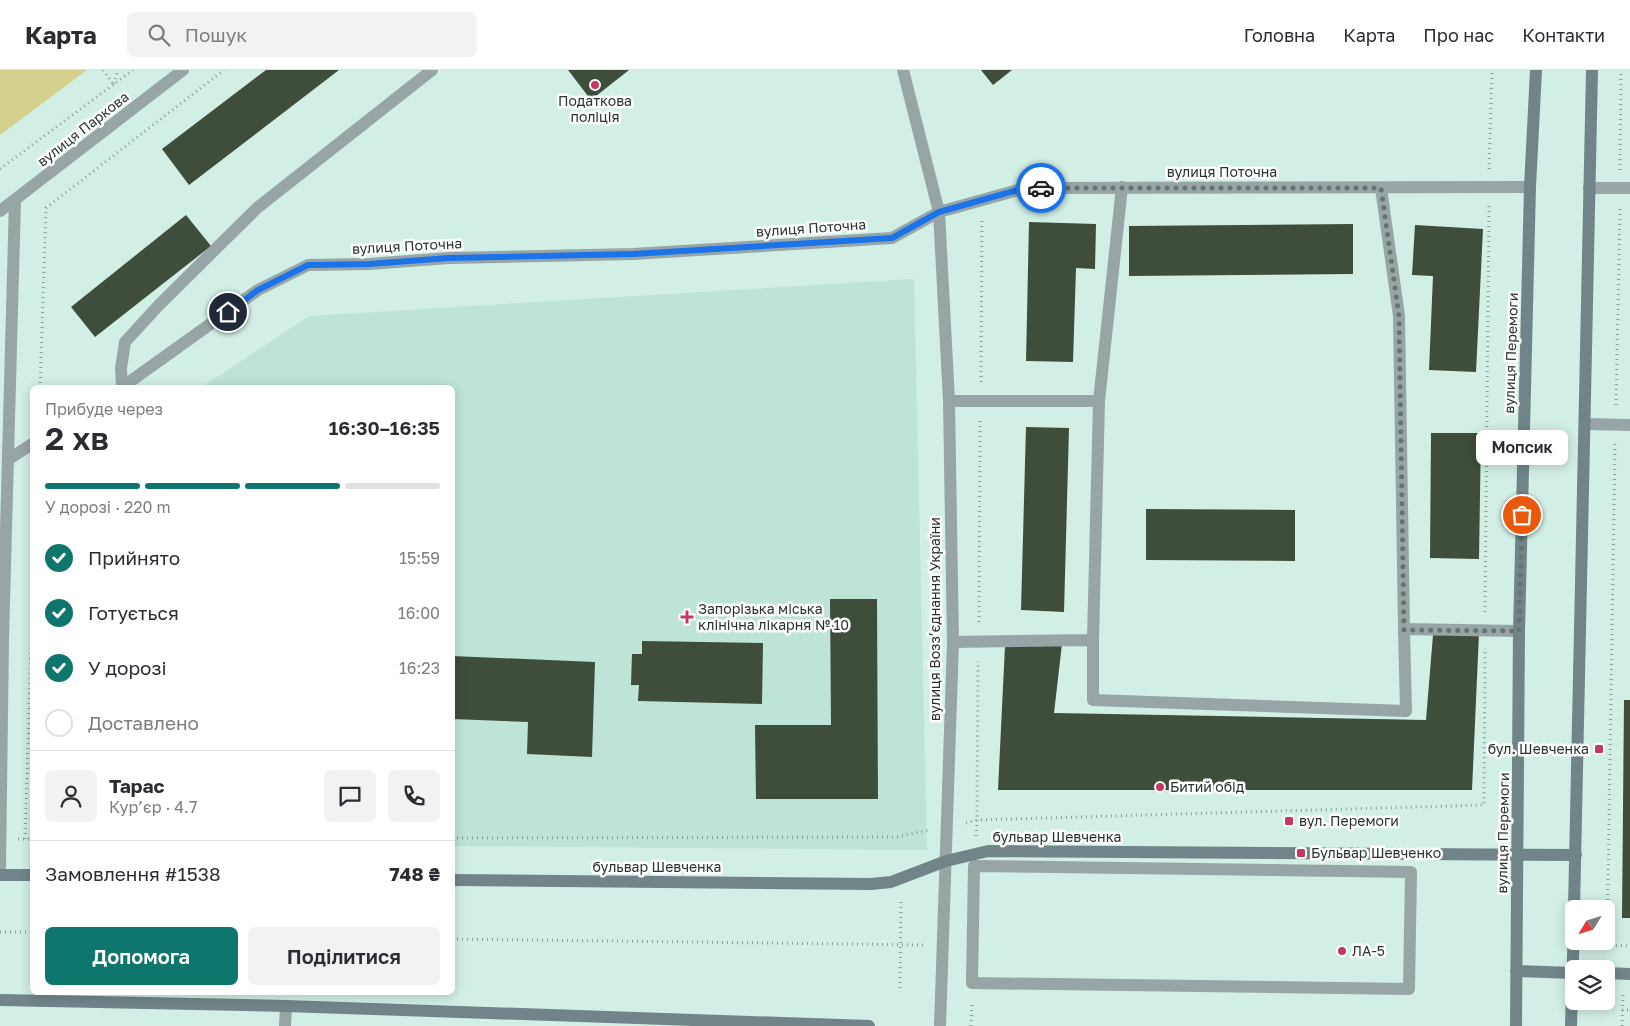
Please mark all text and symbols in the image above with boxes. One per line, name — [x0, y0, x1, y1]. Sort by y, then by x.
search box — [127, 12, 477, 57]
text: Карта — [25, 20, 97, 49]
icon: search — [145, 21, 173, 49]
text: Пошук — [185, 23, 247, 46]
text: Головна — [1244, 24, 1315, 46]
text: Карта — [1343, 24, 1395, 46]
text: Про нас — [1423, 24, 1494, 46]
text: Контакти — [1522, 24, 1605, 46]
marker: Податкова поліція — [589, 79, 601, 91]
street label: вулиця Паркова — [34, 88, 132, 170]
place label: Податкова поліція — [558, 92, 632, 125]
courier — [1016, 163, 1066, 213]
street label: вулиця Поточна — [1167, 163, 1277, 180]
icon: car — [1027, 174, 1055, 202]
street label: вулиця Поточна — [755, 215, 867, 240]
street label: вулиця Поточна — [351, 234, 463, 257]
pin — [207, 291, 249, 333]
street label: вулиця Перемоги — [1500, 292, 1521, 414]
icon: home — [214, 298, 242, 326]
text: Прибуде через — [45, 399, 163, 419]
text: 16:30–16:35 — [329, 416, 440, 439]
text: 2 хв — [45, 419, 109, 457]
callout: Мопсик — [1476, 430, 1568, 465]
text: Мопсик — [1491, 437, 1553, 457]
pin — [1501, 494, 1543, 536]
text: У дорозі · 220 m — [45, 497, 171, 517]
icon: bag — [1508, 501, 1536, 529]
street label: вулиця Воззʼєднання України — [926, 517, 943, 721]
icon: check — [45, 544, 73, 572]
text: Прийнято — [88, 546, 180, 569]
text: 15:59 — [399, 548, 440, 568]
icon: check — [45, 599, 73, 627]
place label: Запорізька міська клінічна лікарня № 10 — [698, 600, 849, 633]
text: Готується — [88, 601, 179, 624]
text: 16:00 — [398, 603, 440, 623]
marker: Запорізька міська клінічна лікарня № 10 — [680, 610, 694, 624]
icon: check — [45, 654, 73, 682]
text: У дорозі — [88, 656, 167, 679]
text: 16:23 — [399, 658, 440, 678]
text: Доставлено — [88, 711, 199, 734]
place label: бул. Шевченка — [1488, 740, 1589, 757]
marker: бул. Шевченка — [1593, 743, 1605, 755]
button: person — [45, 770, 97, 822]
button: chat — [324, 770, 376, 822]
button: phone — [388, 770, 440, 822]
street label: вулиця Перемоги — [1493, 772, 1512, 894]
text: Тарас — [109, 774, 164, 797]
place label: Битий обід — [1170, 778, 1245, 795]
marker: Битий обід — [1154, 781, 1166, 793]
text: Кур’єр · 4.7 — [109, 797, 197, 817]
place label: вул. Перемоги — [1299, 812, 1399, 829]
marker: вул. Перемоги — [1283, 815, 1295, 827]
street label: бульвар Шевченка — [993, 828, 1121, 845]
place label: Бульвар Шевченко — [1311, 844, 1441, 861]
marker: Бульвар Шевченко — [1295, 847, 1307, 859]
street label: бульвар Шевченка — [593, 858, 721, 875]
text: Замовлення #1538 — [45, 862, 220, 885]
text: 748 ₴ — [389, 862, 440, 885]
north arrow — [1565, 900, 1615, 950]
map controls — [1565, 900, 1615, 1010]
button: Допомога — [45, 927, 238, 985]
button: Поділитися — [248, 927, 440, 985]
place label: ЛА-5 — [1352, 942, 1385, 959]
marker: ЛА-5 — [1336, 945, 1348, 957]
button: layers — [1565, 960, 1615, 1010]

